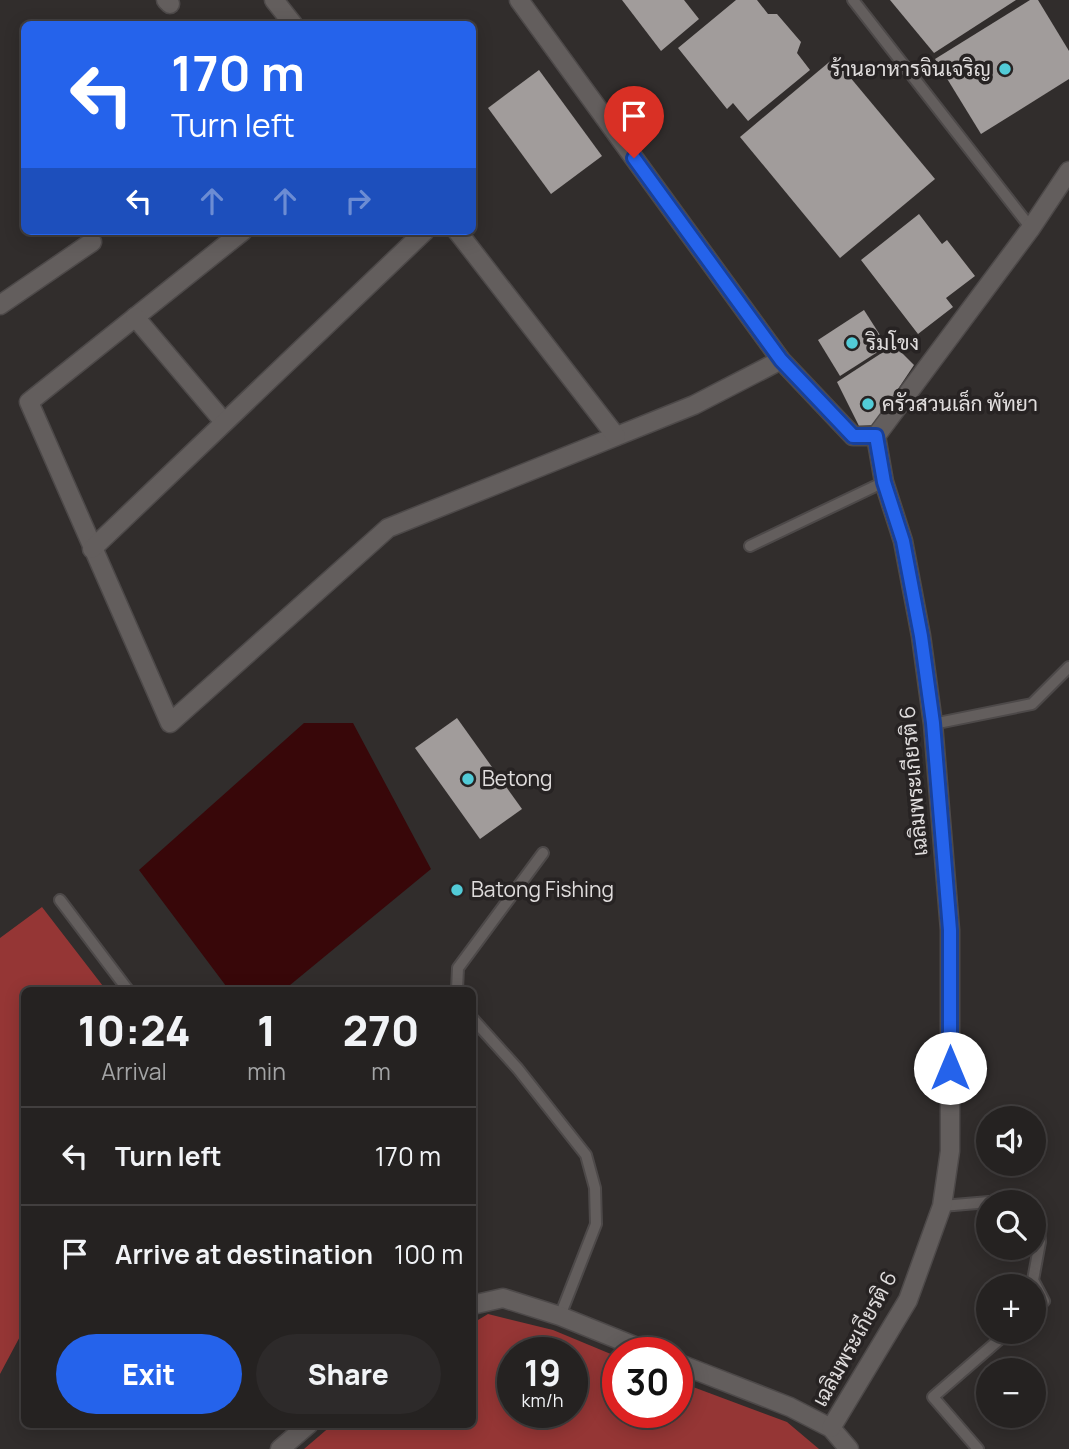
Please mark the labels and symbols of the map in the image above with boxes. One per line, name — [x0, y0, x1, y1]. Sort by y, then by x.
place label: ร้านอาหารจินเจริญ — [830, 54, 991, 82]
marker: ร้านอาหารจินเจริญ — [997, 61, 1013, 77]
pin — [604, 86, 664, 158]
place label: ริมโขง — [865, 328, 919, 356]
marker: ริมโขง — [844, 335, 860, 351]
place label: ครัวสวนเล็ก พัทยา — [882, 389, 1038, 417]
marker: ครัวสวนเล็ก พัทยา — [860, 396, 876, 412]
street label: เฉลิมพระเกียรติ 6 — [892, 705, 934, 857]
place label: Betong — [482, 764, 552, 792]
marker: Betong — [460, 771, 476, 787]
place label: Batong Fishing — [471, 875, 614, 903]
marker: Batong Fishing — [449, 882, 465, 898]
position arrow — [913, 1031, 987, 1105]
street label: เฉลิมพระเกียรติ 6 — [805, 1266, 903, 1411]
speed limit sign: 30 — [602, 1337, 693, 1428]

